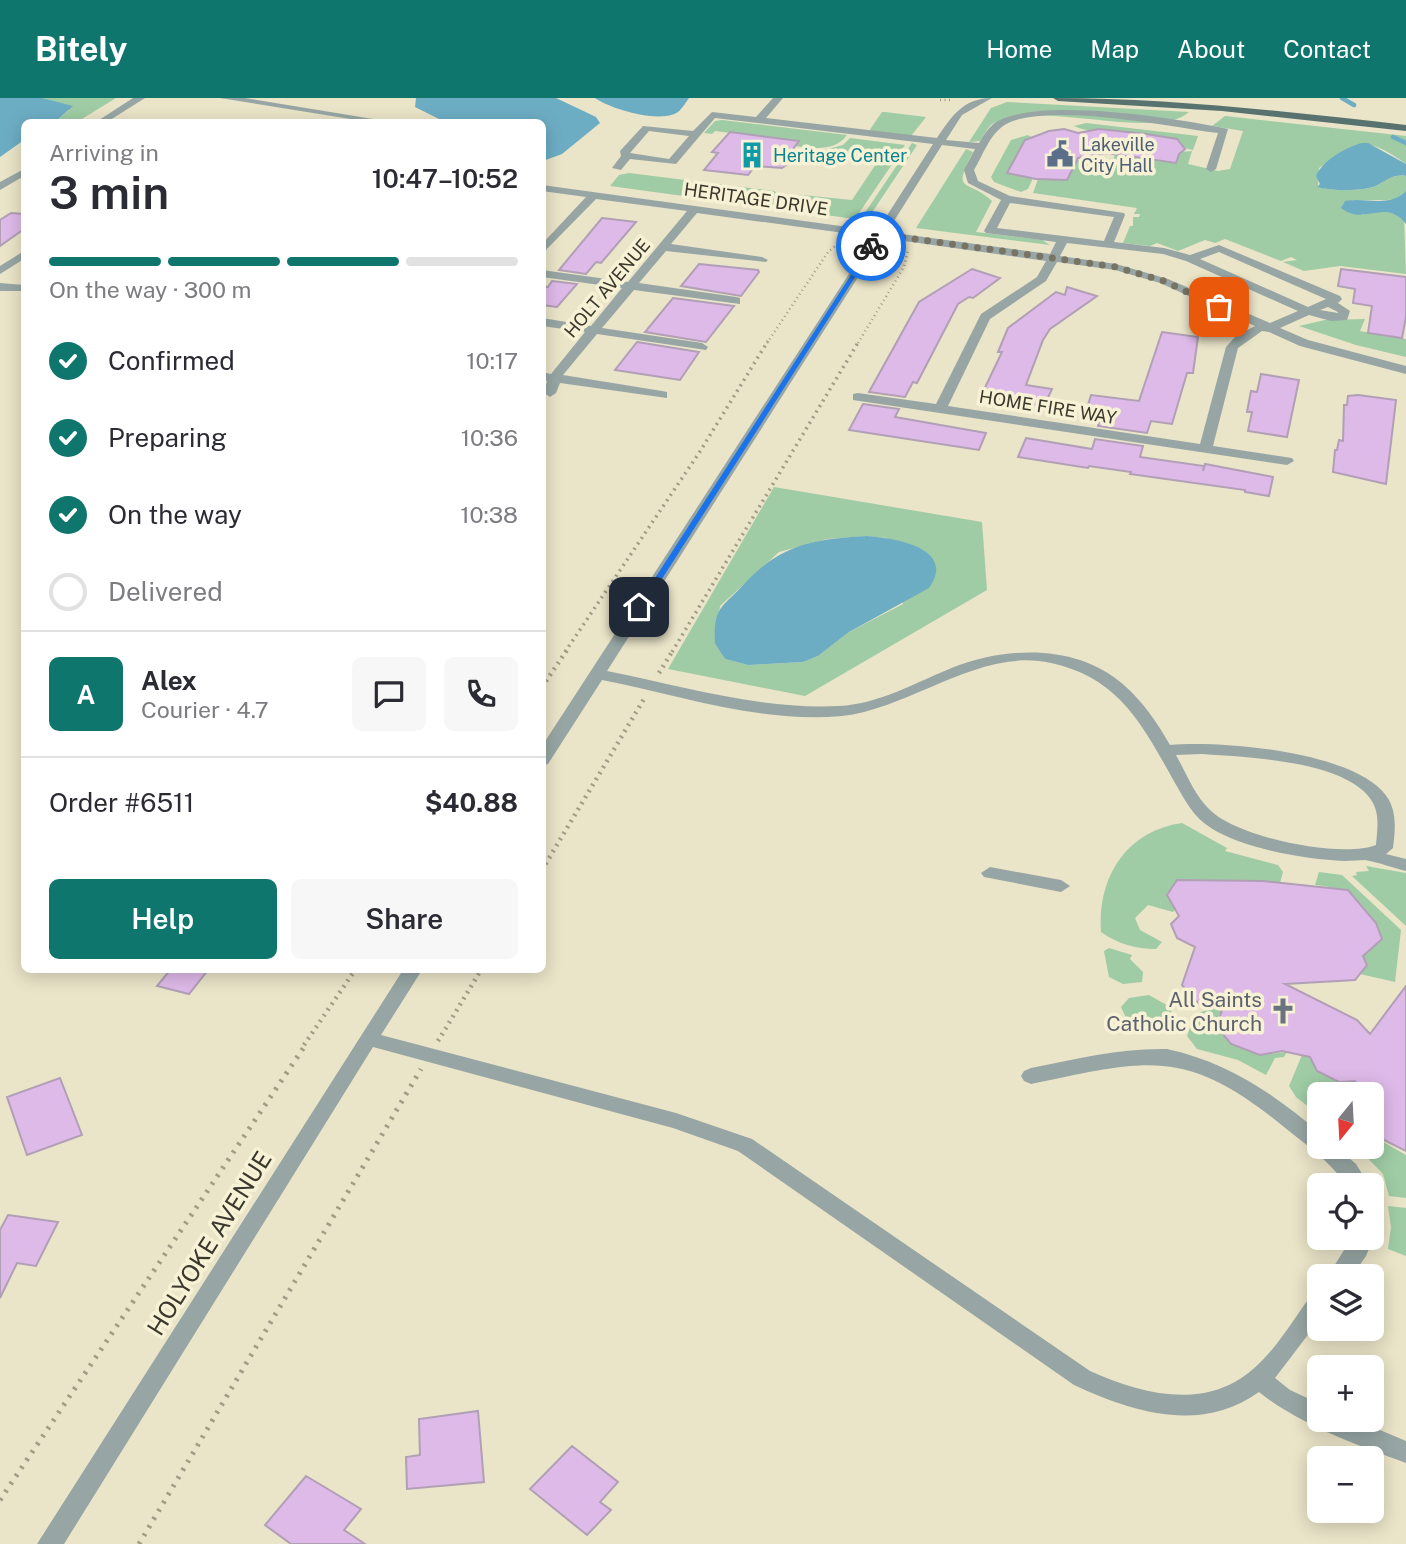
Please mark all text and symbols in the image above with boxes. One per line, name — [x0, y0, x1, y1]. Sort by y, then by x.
text: Bitely — [35, 30, 127, 68]
text: Home — [986, 35, 1052, 63]
text: Map — [1090, 35, 1139, 63]
text: About — [1177, 35, 1245, 63]
text: Contact — [1283, 35, 1371, 63]
place label: Lakeville City Hall — [1081, 134, 1155, 176]
text: Arriving in — [49, 139, 159, 166]
public building icon: Lakeville City Hall — [1045, 139, 1075, 169]
building icon: Heritage Center — [737, 140, 767, 170]
place label: Heritage Center — [773, 145, 907, 166]
text: 10:47–10:52 — [372, 163, 518, 194]
text: 3 min — [49, 165, 169, 219]
street label: HERITAGE DRIVE — [683, 178, 829, 220]
courier — [836, 211, 906, 281]
icon: bike — [852, 227, 890, 265]
street label: HOLT AVENUE — [560, 234, 654, 342]
text: On the way · 300 m — [49, 276, 251, 303]
pin — [1189, 277, 1249, 337]
icon: bag — [1200, 288, 1238, 326]
icon: check — [49, 342, 87, 380]
text: Confirmed — [108, 345, 235, 376]
text: 10:17 — [466, 347, 518, 374]
street label: HOME FIRE WAY — [978, 386, 1118, 428]
icon: check — [49, 419, 87, 457]
text: Preparing — [108, 422, 227, 453]
text: 10:36 — [461, 424, 518, 451]
icon: check — [49, 496, 87, 534]
text: On the way — [108, 499, 242, 530]
text: 10:38 — [460, 501, 518, 528]
text: Delivered — [108, 576, 223, 607]
pin — [609, 577, 669, 637]
icon: home — [620, 588, 658, 626]
button: chat — [352, 657, 426, 731]
button: phone — [444, 657, 518, 731]
text: Alex — [141, 665, 197, 696]
text: A — [77, 679, 95, 710]
text: Courier · 4.7 — [141, 696, 269, 723]
text: Order #6511 — [49, 787, 194, 818]
text: $40.88 — [425, 787, 518, 818]
button: Help — [49, 879, 277, 959]
button: Share — [291, 879, 518, 959]
place label: All Saints Catholic Church — [1106, 987, 1262, 1036]
church icon: All Saints Catholic Church — [1268, 996, 1298, 1026]
north arrow — [1307, 1082, 1384, 1158]
map controls — [1307, 1082, 1384, 1523]
street label: HOLYOKE AVENUE — [141, 1146, 277, 1340]
button: locate — [1307, 1173, 1384, 1250]
button: layers — [1307, 1264, 1384, 1341]
button: + — [1307, 1355, 1384, 1432]
button: − — [1307, 1446, 1384, 1523]

